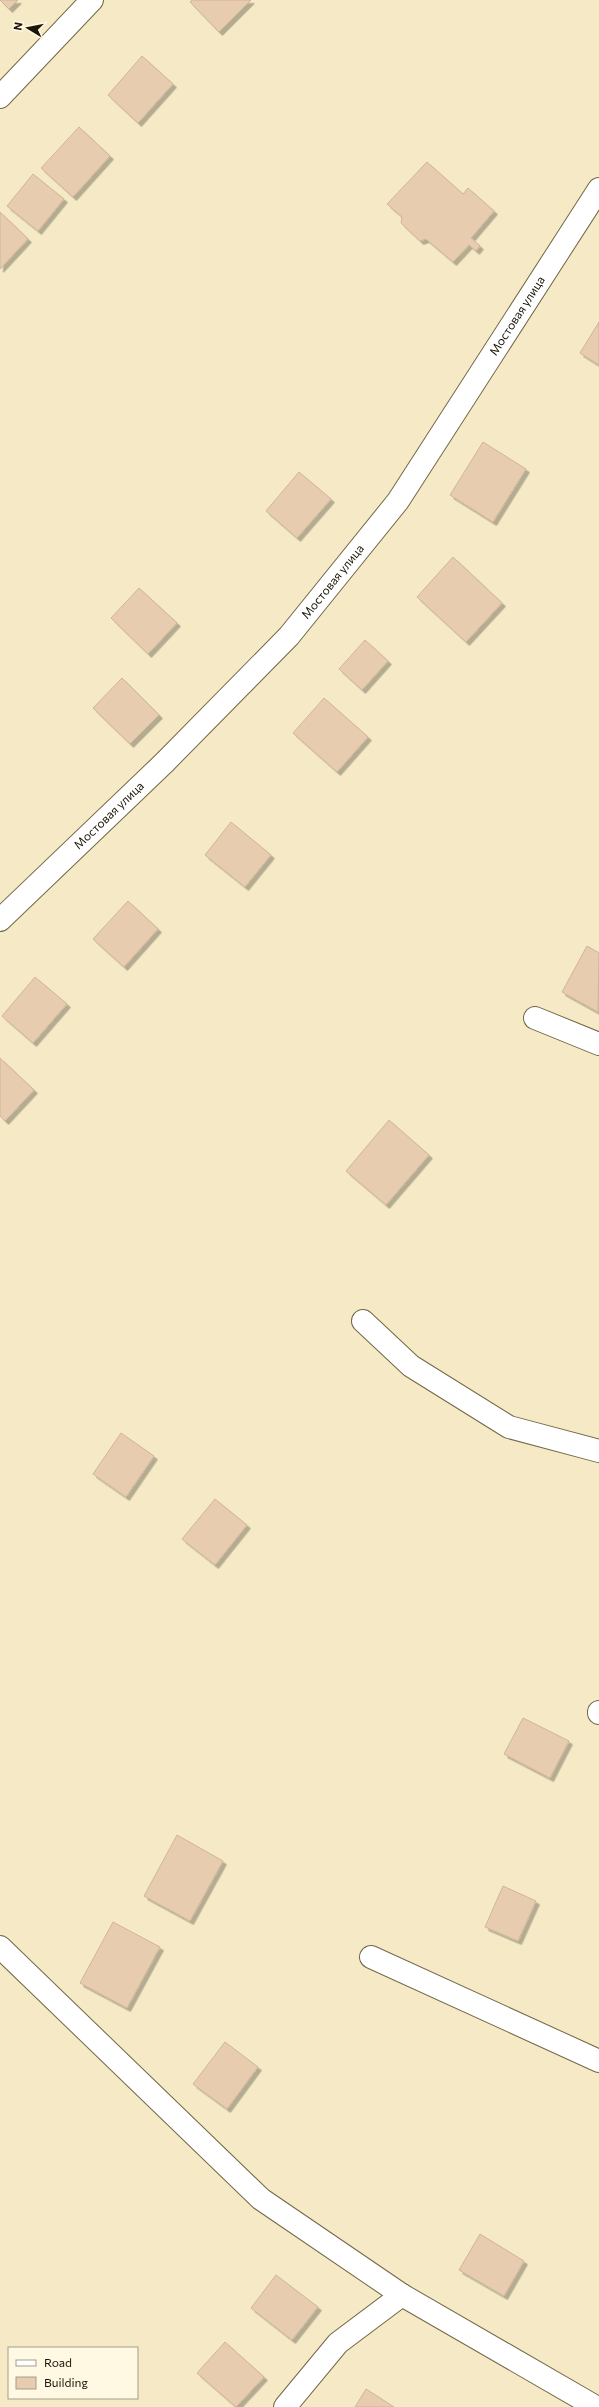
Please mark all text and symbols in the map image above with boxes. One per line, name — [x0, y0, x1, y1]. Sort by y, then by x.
north arrow — [8, 8, 48, 48]
text: N — [11, 21, 25, 31]
street label: Мостовая улица — [486, 273, 547, 358]
street label: Мостовая улица — [298, 541, 366, 621]
street label: Мостовая улица — [71, 778, 146, 852]
legend — [8, 2347, 138, 2399]
text: Road — [44, 2355, 72, 2369]
text: Building — [44, 2375, 88, 2389]

